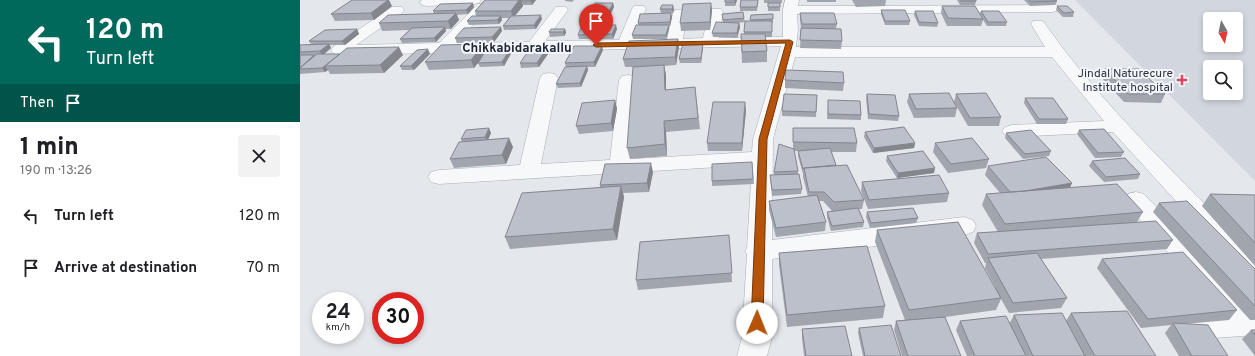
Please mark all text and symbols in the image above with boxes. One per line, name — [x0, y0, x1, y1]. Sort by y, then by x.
pin — [579, 4, 613, 45]
icon: arrive — [585, 10, 607, 32]
north arrow — [1203, 12, 1243, 52]
map controls — [1203, 12, 1243, 100]
text: 120 m — [86, 13, 164, 49]
icon: left — [20, 16, 72, 68]
district label: Chikkabidarakallu — [462, 41, 572, 57]
text: Turn left — [86, 48, 154, 71]
button: search — [1203, 60, 1243, 100]
place label: Jindal Naturecure Institute hospital — [1078, 66, 1173, 96]
marker: Jindal Naturecure Institute hospital — [1176, 74, 1188, 86]
icon: arrive — [62, 92, 84, 114]
text: Then — [20, 94, 54, 113]
text: 1 min — [20, 133, 79, 163]
button: close — [238, 135, 280, 177]
text: 190 m · 13:26 — [20, 163, 92, 179]
icon: left — [20, 205, 42, 227]
text: Turn left — [54, 207, 114, 226]
text: 120 m — [239, 207, 280, 226]
icon: arrive — [20, 257, 42, 279]
text: Arrive at destination — [54, 259, 197, 278]
text: 70 m — [247, 259, 280, 278]
speed limit sign: 30 — [372, 292, 424, 344]
text: 24 — [325, 300, 351, 326]
position arrow — [736, 302, 778, 344]
text: km/h — [326, 321, 350, 334]

